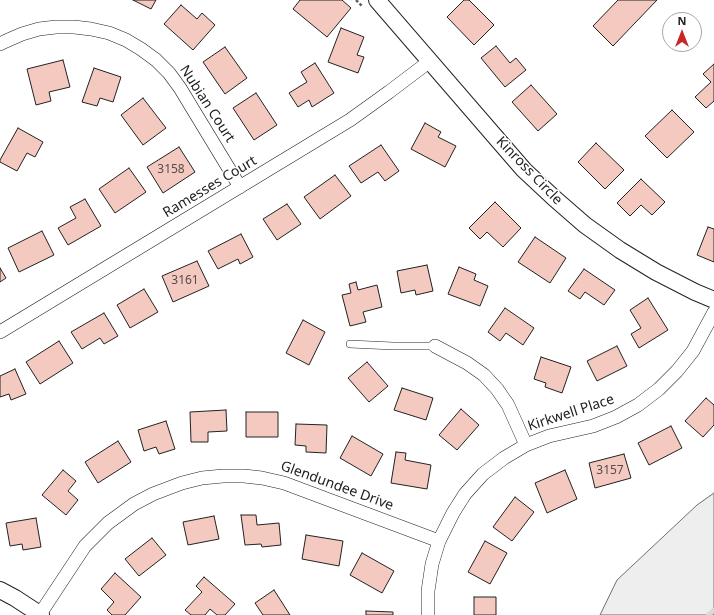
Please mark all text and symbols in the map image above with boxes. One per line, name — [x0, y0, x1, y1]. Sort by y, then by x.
north arrow — [662, 12, 702, 52]
text: N — [678, 13, 686, 28]
street label: Nubian Court — [176, 62, 238, 146]
street label: Kinross Circle — [492, 133, 566, 209]
street label: Ramesses Court — [160, 153, 260, 221]
house number: 3158 — [157, 163, 185, 177]
house number: 3161 — [171, 274, 199, 288]
street label: Kirkwell Place — [526, 391, 616, 435]
street label: Glendundee Drive — [278, 458, 396, 514]
house number: 3157 — [596, 464, 624, 478]

